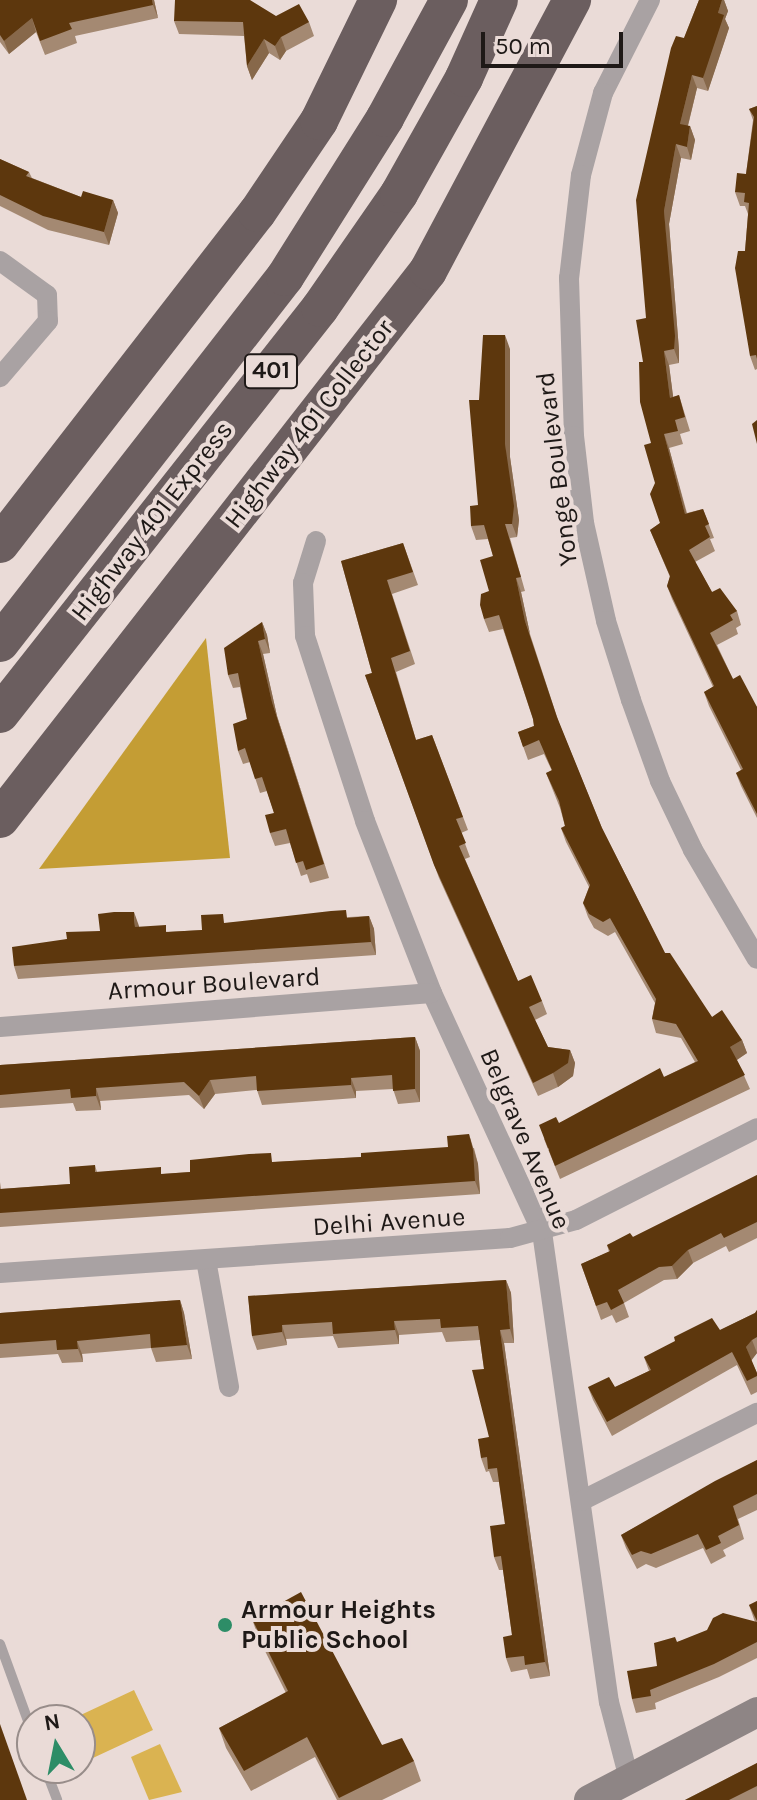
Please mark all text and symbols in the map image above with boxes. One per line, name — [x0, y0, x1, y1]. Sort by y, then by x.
scale bar — [485, 16, 627, 66]
text: 50 m — [495, 32, 551, 60]
street label: Highway 401 Collector — [218, 313, 400, 535]
road number: 401 — [243, 351, 299, 391]
street label: Yonge Boulevard — [530, 370, 584, 568]
street label: Highway 401 Express — [64, 415, 240, 627]
street label: Armour Boulevard — [107, 961, 321, 1007]
street label: Belgrave Avenue — [473, 1044, 577, 1234]
street label: Delhi Avenue — [312, 1201, 466, 1243]
place label: Armour Heights Public School — [241, 1594, 436, 1656]
marker: Armour Heights Public School — [216, 1616, 234, 1634]
north arrow — [16, 1704, 96, 1784]
text: N — [42, 1708, 62, 1737]

